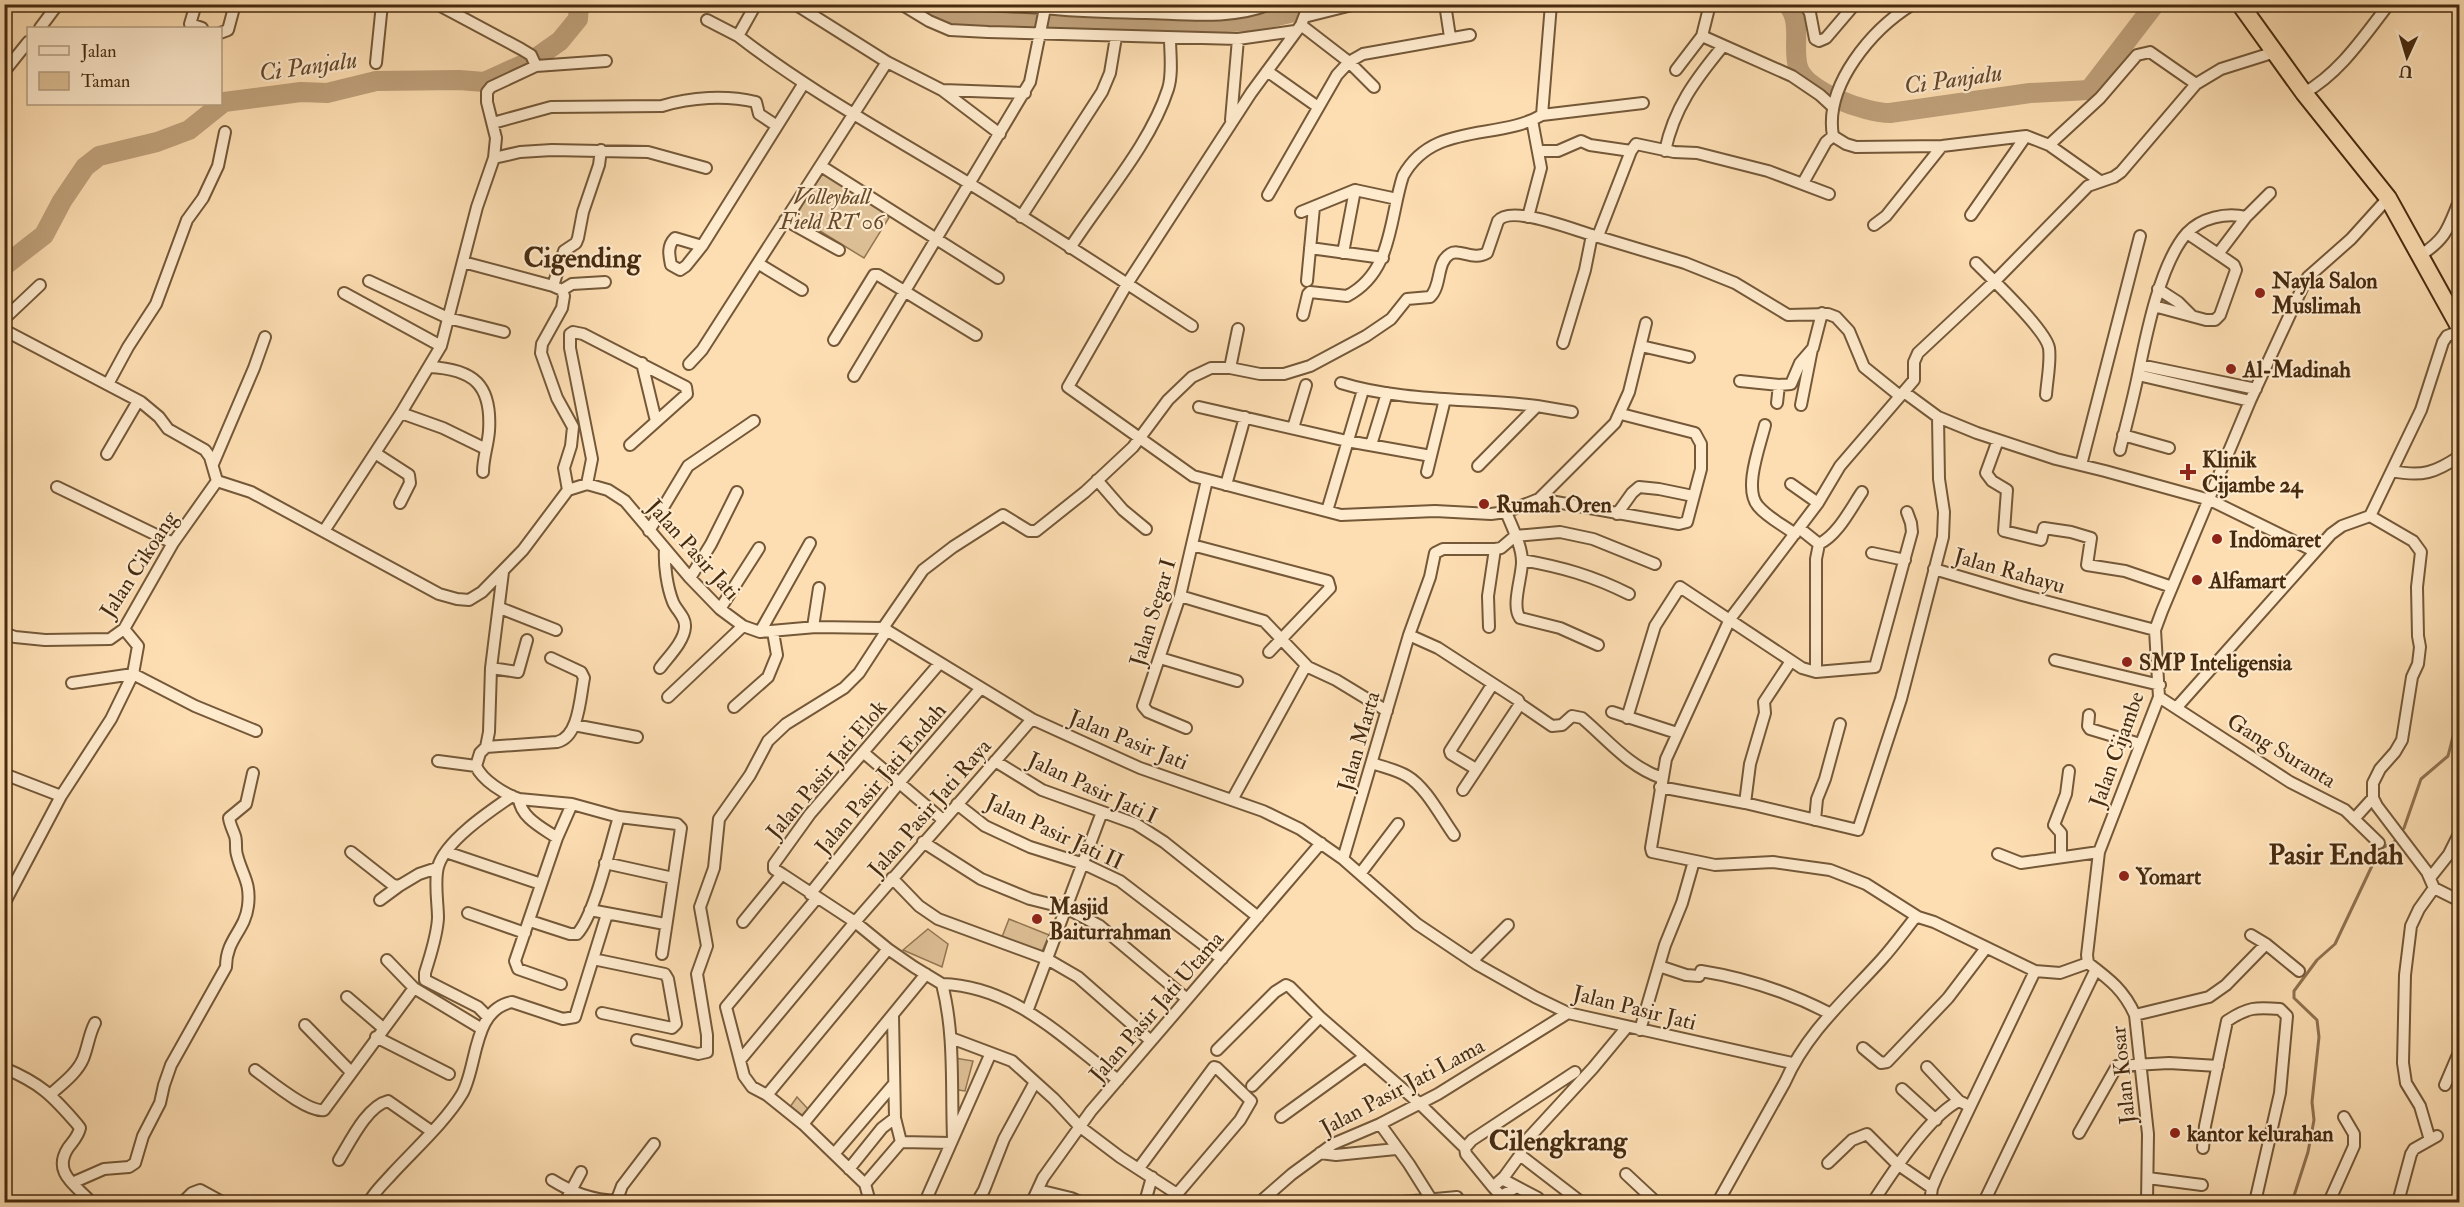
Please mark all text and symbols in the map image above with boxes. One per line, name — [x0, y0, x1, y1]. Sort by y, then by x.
legend — [27, 27, 222, 105]
north arrow — [2377, 27, 2437, 87]
text: Jalan — [80, 40, 117, 63]
water label: Ci Panjalu — [257, 44, 359, 89]
water label: Ci Panjalu — [1902, 57, 2004, 102]
text: U — [2398, 60, 2413, 81]
text: Taman — [81, 70, 130, 93]
park label: Volleyball Field RT 06 — [779, 183, 885, 236]
district label: Cigending — [523, 241, 642, 276]
place label: Nayla Salon Muslimah — [2271, 267, 2378, 320]
marker: Nayla Salon Muslimah — [2253, 286, 2267, 300]
place label: Al-Madinah — [2242, 356, 2351, 384]
marker: Al-Madinah — [2224, 362, 2238, 376]
place label: Klinik Cijambe 24 — [2202, 446, 2305, 499]
marker: Klinik Cijambe 24 — [2179, 463, 2197, 481]
place label: Rumah Oren — [1496, 491, 1612, 519]
street label: Jalan Pasir Jati — [640, 493, 746, 606]
marker: Rumah Oren — [1477, 497, 1491, 511]
street label: Jalan Cikoang — [93, 505, 184, 624]
place label: Indomaret — [2229, 526, 2322, 554]
marker: Indomaret — [2210, 532, 2224, 546]
street label: Jalan Rahayu — [1950, 541, 2069, 600]
street label: Jalan Segar I — [1123, 555, 1183, 670]
place label: Alfamart — [2208, 567, 2287, 595]
marker: Alfamart — [2190, 573, 2204, 587]
place label: SMP Inteligensia — [2139, 649, 2293, 678]
marker: SMP Inteligensia — [2120, 655, 2134, 669]
street label: Jalan Marta — [1331, 687, 1387, 795]
street label: Jalan Cijambe — [2083, 688, 2151, 812]
street label: Jalan Pasir Jati Elok — [760, 694, 893, 846]
street label: Jalan Pasir Jati Endah — [809, 697, 953, 861]
street label: Jalan Pasir Jati — [1064, 703, 1193, 777]
street label: Gang Suranta — [2222, 707, 2342, 795]
street label: Jalan Pasir Jati Raya — [861, 732, 998, 883]
street label: Jalan Pasir Jati I — [1022, 745, 1162, 830]
street label: Jalan Pasir Jati II — [980, 787, 1128, 876]
district label: Pasir Endah — [2268, 838, 2404, 873]
place label: Yomart — [2135, 863, 2202, 891]
marker: Yomart — [2117, 869, 2131, 883]
place label: Masjid Baiturrahman — [1048, 893, 1172, 946]
marker: Masjid Baiturrahman — [1030, 912, 1044, 926]
street label: Jalan Pasir Jati Utama — [1083, 925, 1231, 1089]
street label: Jalan Pasir Jati — [1569, 979, 1700, 1037]
street label: Jalan Kosar — [2104, 1024, 2142, 1126]
street label: Jalan Pasir Jati Lama — [1315, 1031, 1490, 1142]
place label: kantor kelurahan — [2186, 1120, 2334, 1148]
district label: Cilengkrang — [1489, 1124, 1628, 1159]
marker: kantor kelurahan — [2168, 1126, 2182, 1140]

